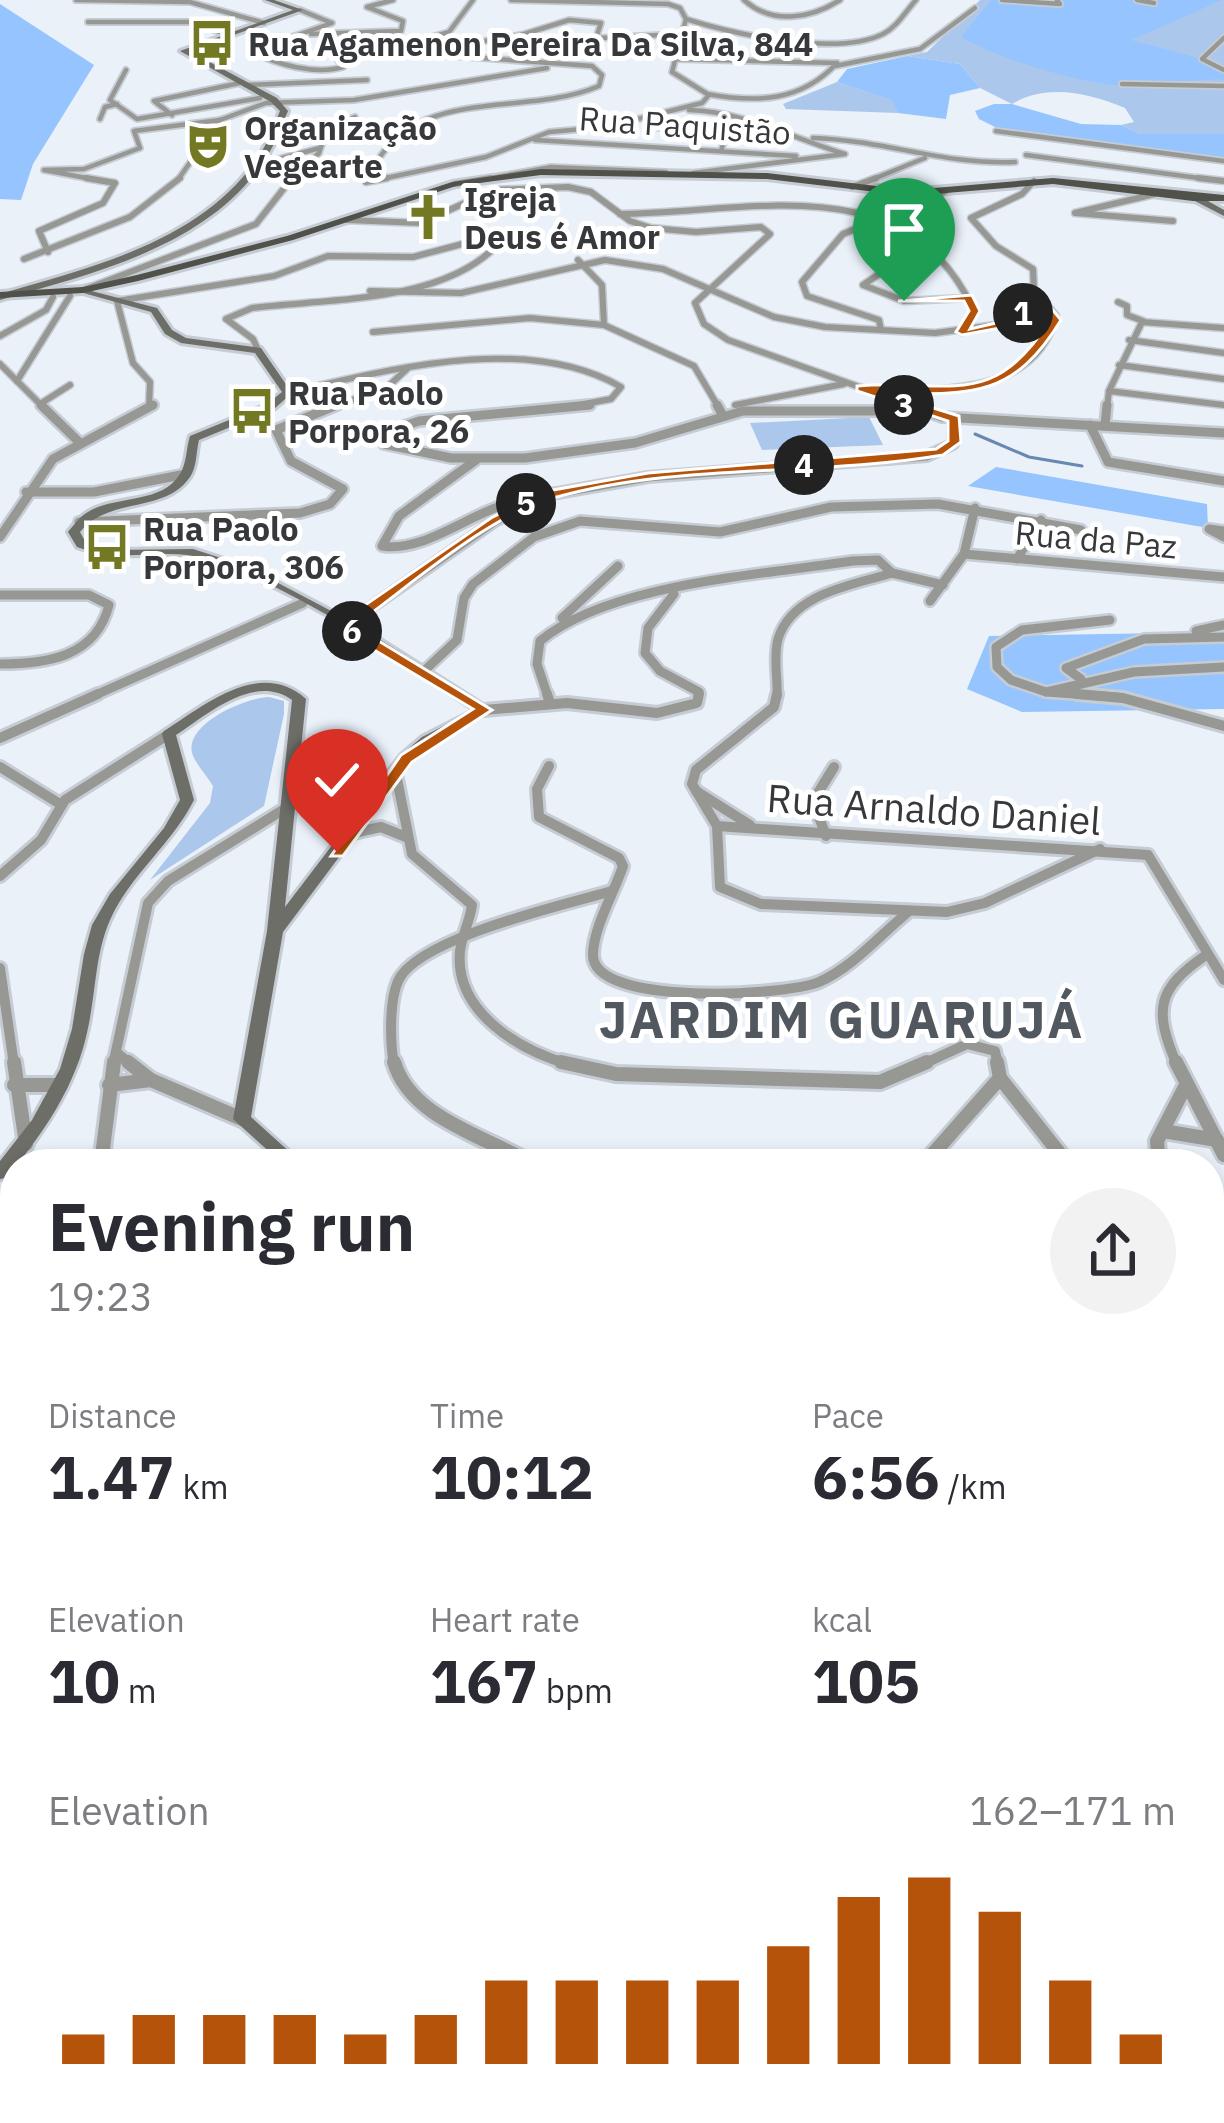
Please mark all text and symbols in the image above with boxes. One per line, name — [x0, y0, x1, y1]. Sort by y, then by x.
bus stop icon: Rua Agamenon Pereira Da Silva, 844 — [187, 18, 237, 68]
place label: Rua Agamenon Pereira Da Silva, 844 — [248, 22, 813, 65]
street label: Rua Paquistão — [578, 96, 792, 154]
place label: Organização Vegearte — [244, 106, 437, 187]
theatre icon: Organização Vegearte — [183, 121, 233, 171]
place label: Igreja Deus é Amor — [464, 177, 660, 258]
pin — [853, 178, 955, 301]
church icon: Igreja Deus é Amor — [403, 192, 453, 242]
icon: arrive — [871, 196, 937, 262]
pin: 1 — [993, 283, 1053, 343]
text: 1 — [1013, 291, 1033, 334]
place label: Rua Paolo Porpora, 26 — [288, 371, 469, 452]
pin: 3 — [874, 375, 934, 435]
text: 3 — [894, 383, 914, 426]
bus stop icon: Rua Paolo Porpora, 26 — [227, 386, 277, 436]
pin: 4 — [774, 435, 834, 495]
text: 4 — [794, 443, 814, 486]
pin: 5 — [496, 473, 556, 533]
text: 5 — [516, 481, 536, 524]
place label: Rua Paolo Porpora, 306 — [143, 507, 344, 588]
street label: Rua da Paz — [1013, 511, 1179, 567]
bus stop icon: Rua Paolo Porpora, 306 — [82, 522, 132, 572]
pin: 6 — [322, 601, 382, 661]
text: 6 — [342, 609, 362, 652]
pin — [286, 729, 388, 852]
icon: check — [304, 747, 370, 813]
street label: Rua Arnaldo Daniel — [765, 772, 1103, 846]
district label: JARDIM GUARUJÁ — [599, 986, 1085, 1052]
text: Evening run — [48, 1183, 415, 1269]
button: share — [1050, 1188, 1176, 1314]
text: 19:23 — [48, 1271, 153, 1322]
text: Distance — [48, 1394, 177, 1437]
text: Time — [430, 1394, 504, 1437]
text: Pace — [812, 1394, 884, 1437]
text: 1.47 — [48, 1437, 175, 1516]
text: 10:12 — [430, 1437, 594, 1516]
text: 6:56 — [812, 1437, 940, 1516]
text: km — [175, 1465, 229, 1508]
text: /km — [940, 1465, 1006, 1508]
text: Elevation — [48, 1598, 185, 1641]
text: Heart rate — [430, 1598, 580, 1641]
text: kcal — [812, 1598, 872, 1641]
text: 10 — [48, 1641, 120, 1720]
text: 167 — [430, 1641, 538, 1720]
text: 105 — [812, 1641, 920, 1720]
text: m — [120, 1669, 157, 1712]
text: bpm — [538, 1669, 613, 1712]
text: Elevation — [48, 1785, 210, 1836]
text: 162–171 m — [969, 1785, 1176, 1836]

